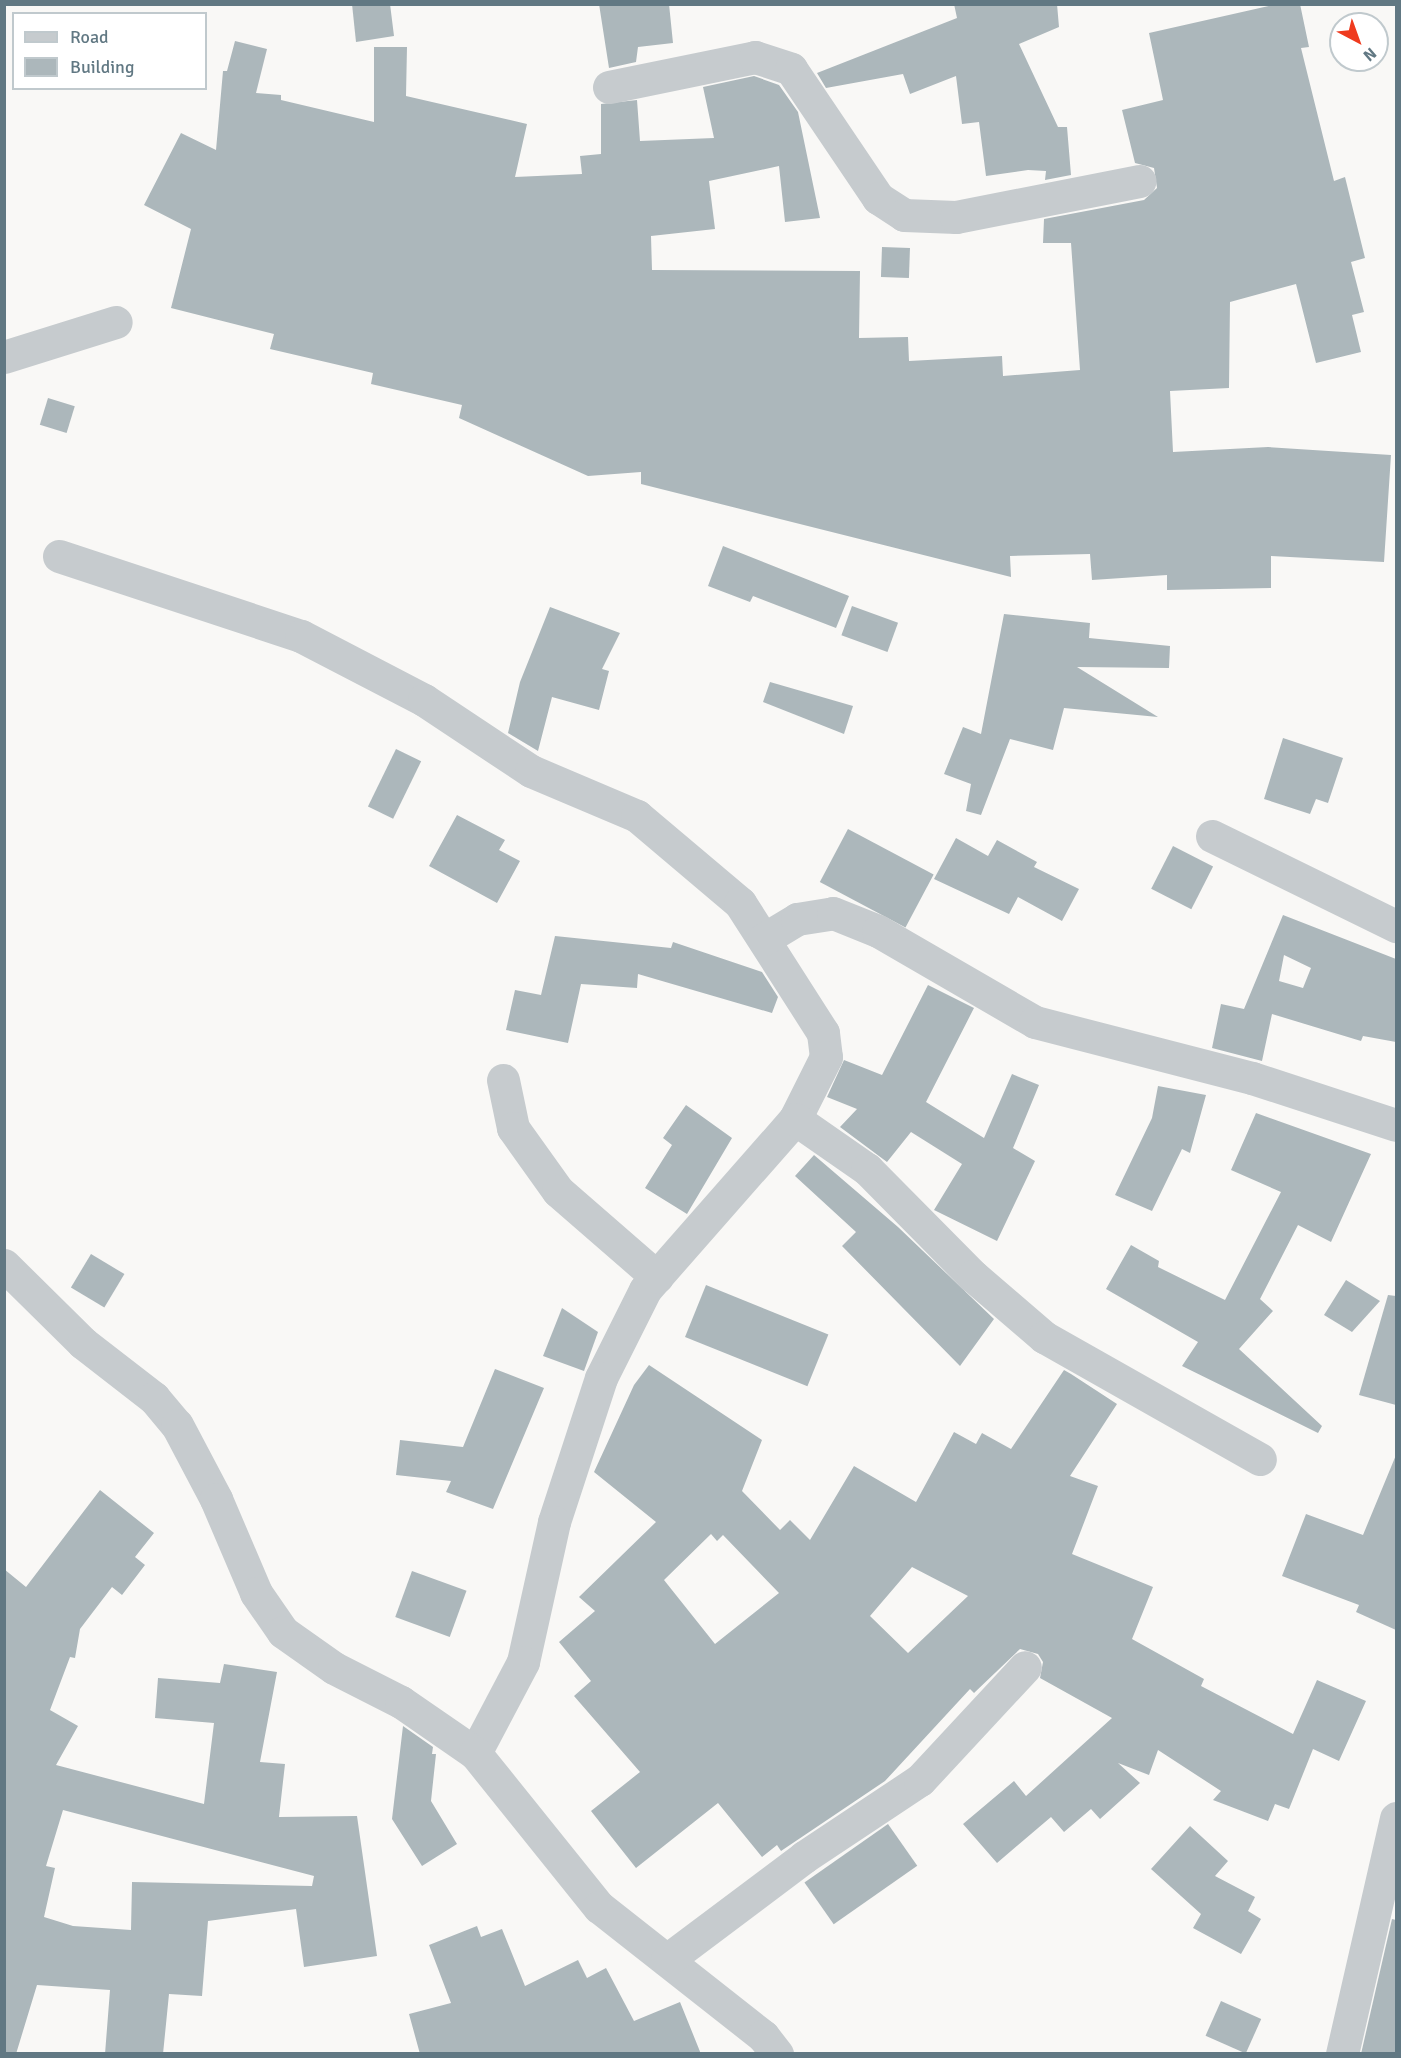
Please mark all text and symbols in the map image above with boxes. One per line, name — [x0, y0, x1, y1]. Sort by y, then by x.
legend — [12, 12, 207, 90]
north arrow — [1329, 12, 1389, 72]
text: Road — [70, 26, 109, 48]
text: N — [1359, 43, 1380, 65]
text: Building — [70, 56, 134, 78]

